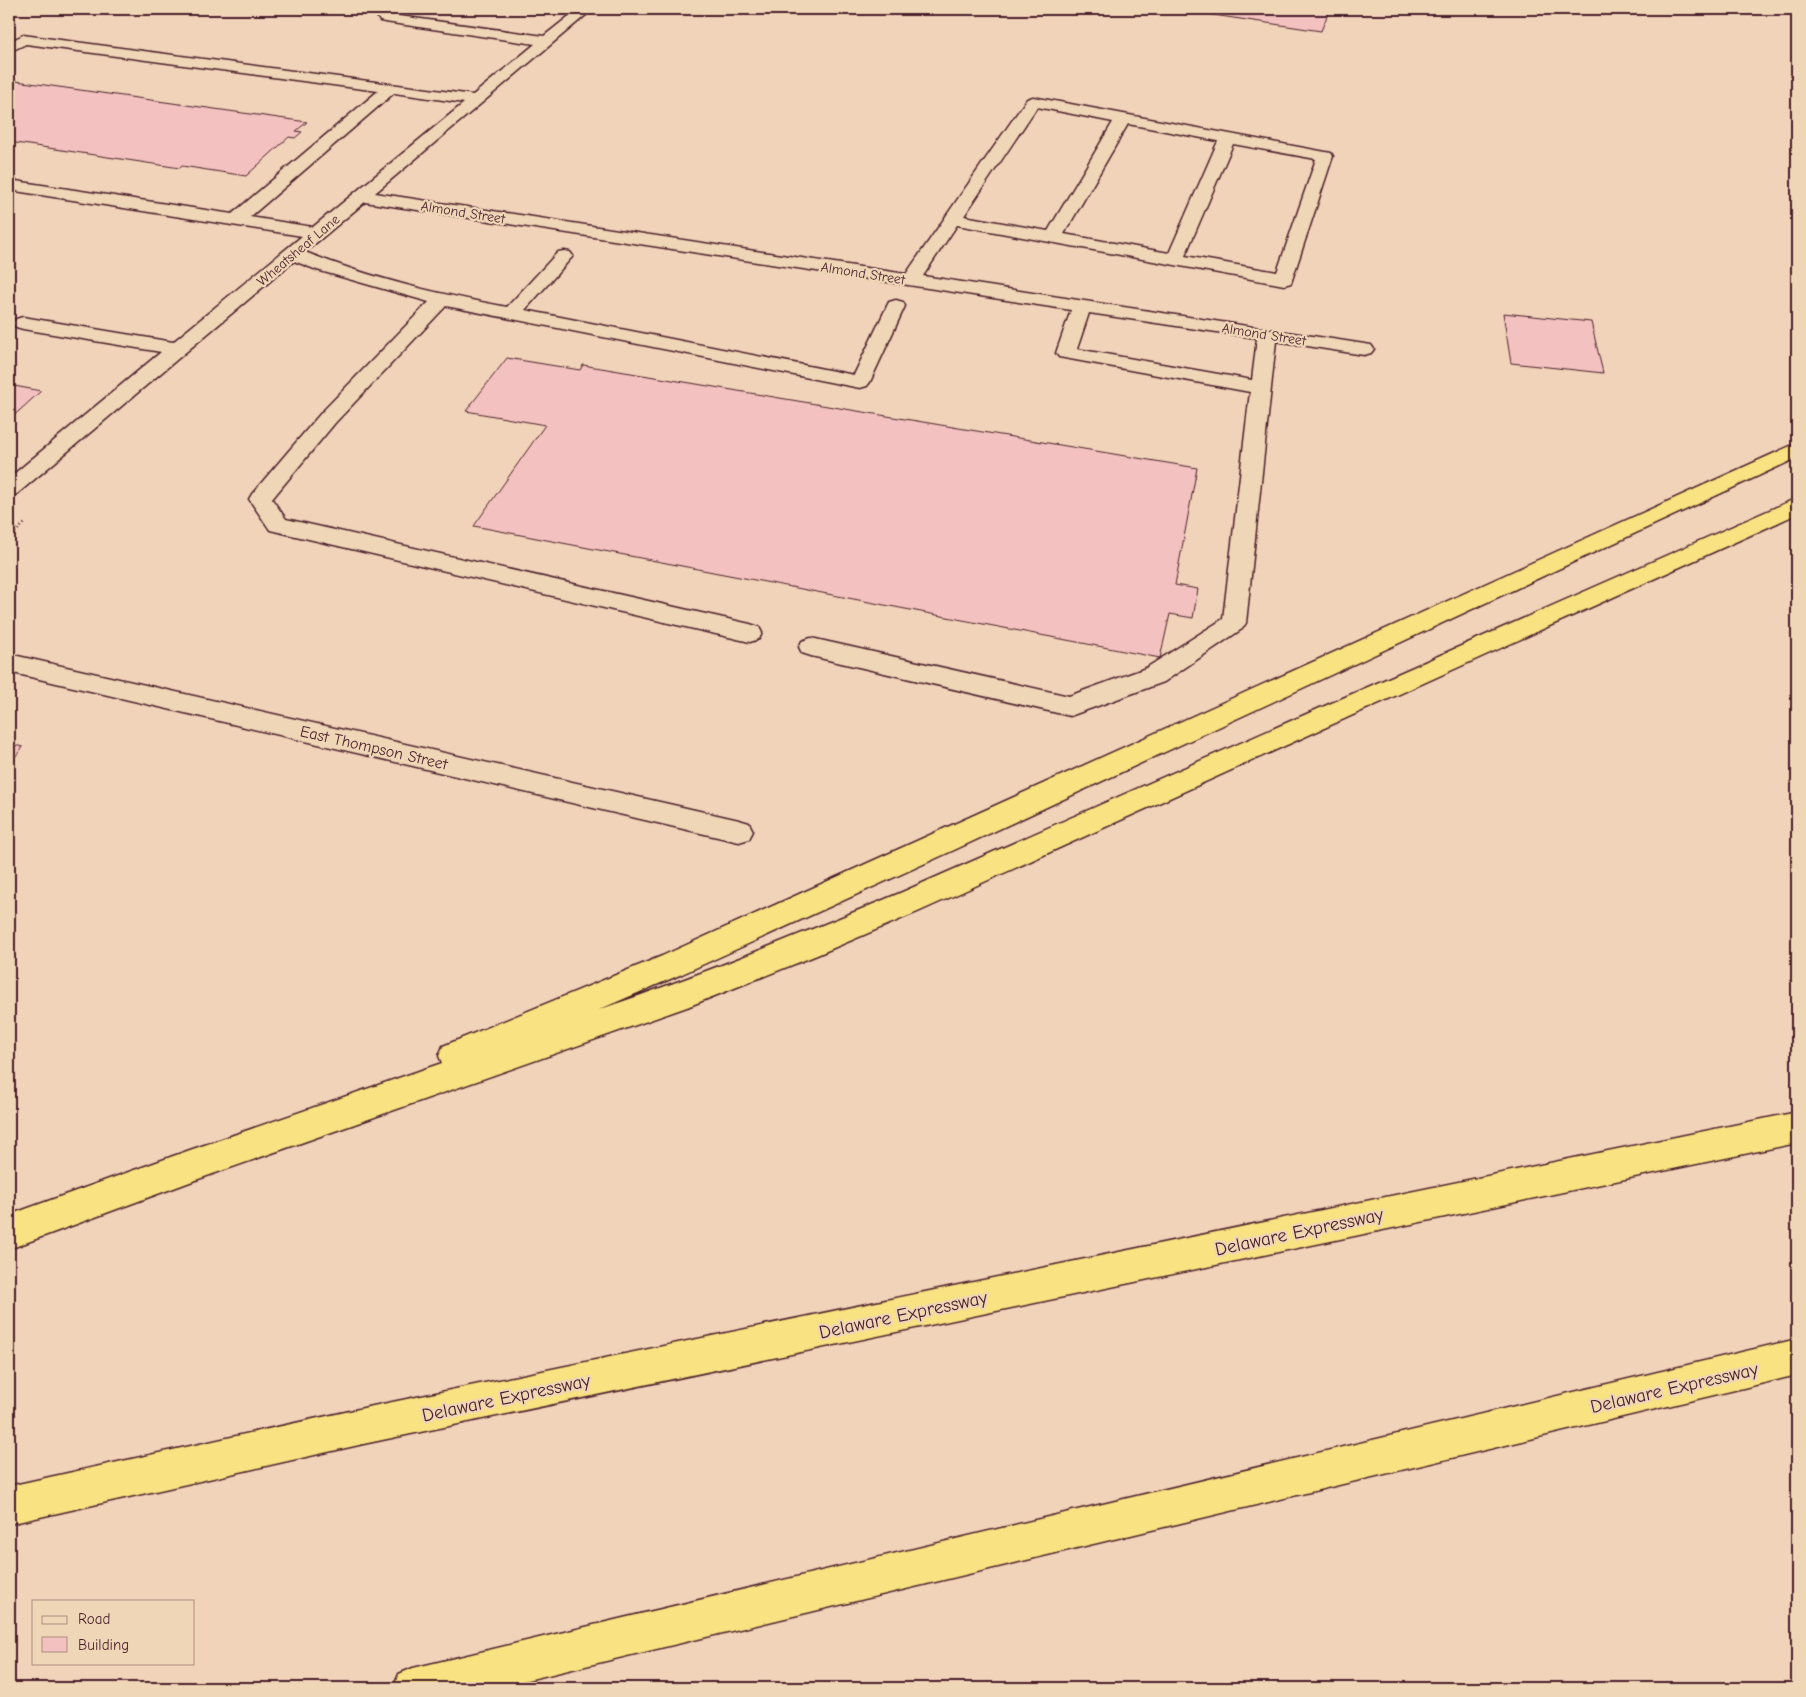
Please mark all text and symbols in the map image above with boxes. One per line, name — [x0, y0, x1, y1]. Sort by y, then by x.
street label: Almond Street — [420, 197, 507, 228]
street label: Wheatsheaf Lane — [253, 211, 343, 290]
street label: Almond Street — [820, 258, 907, 289]
street label: Almond Street — [1221, 319, 1308, 350]
street label: East Thompson Street — [298, 722, 450, 774]
street label: Delaware Expressway — [1213, 1203, 1386, 1261]
street label: Delaware Expressway — [817, 1286, 990, 1344]
street label: Delaware Expressway — [1588, 1358, 1761, 1418]
street label: Delaware Expressway — [420, 1369, 593, 1427]
legend — [32, 1600, 195, 1664]
text: Road — [78, 1610, 110, 1628]
text: Building — [78, 1636, 129, 1654]

